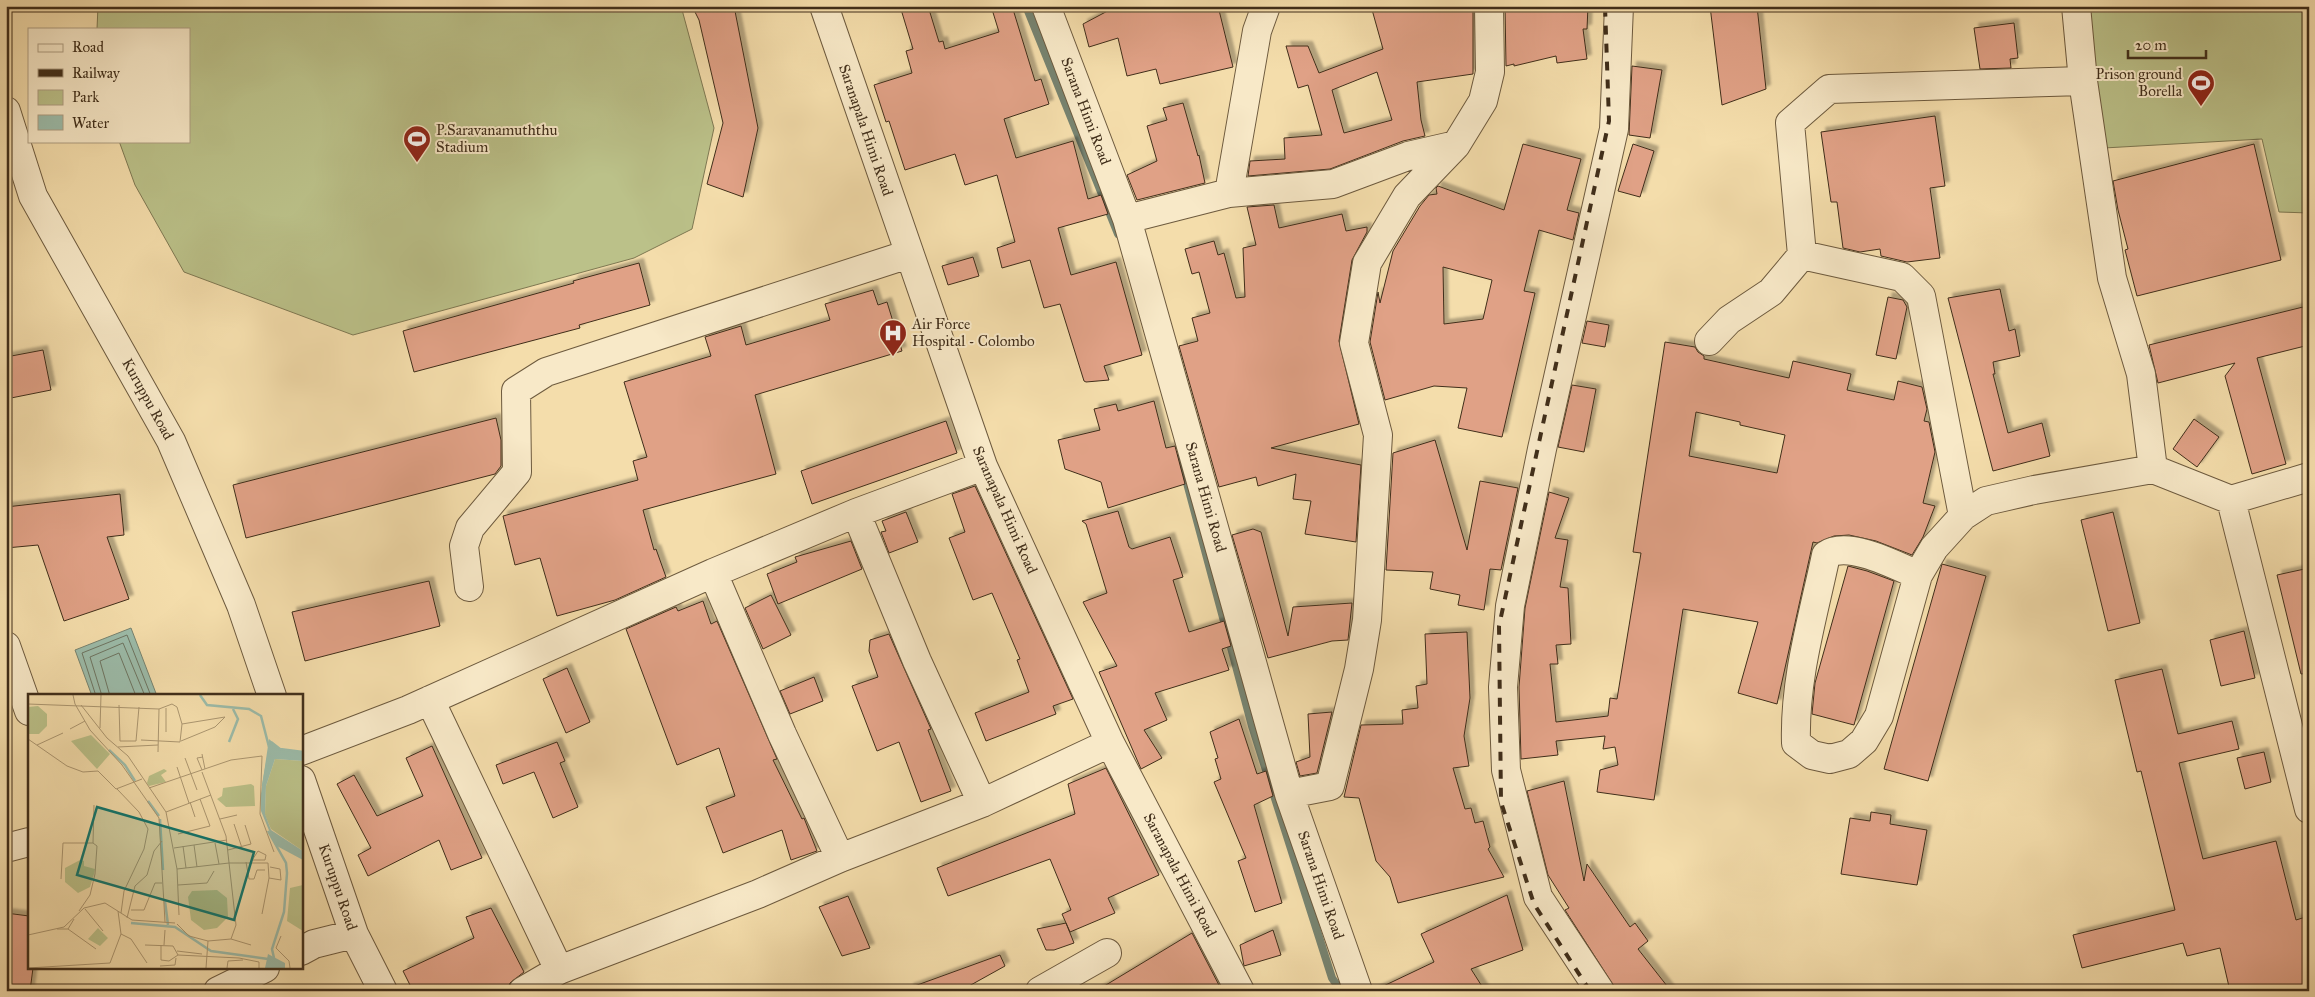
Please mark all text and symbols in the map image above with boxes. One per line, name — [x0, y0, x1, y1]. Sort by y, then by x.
legend — [28, 28, 190, 142]
scale bar — [2128, 28, 2205, 60]
text: 20 m — [2135, 36, 2167, 54]
text: Road — [72, 38, 104, 56]
street label: Sarana Himi Road — [1057, 55, 1115, 168]
street label: Saranapala Himi Road — [835, 62, 897, 199]
text: Railway — [72, 64, 121, 82]
place label: Prison ground Borella — [2095, 65, 2183, 100]
sports icon: Prison ground Borella — [2186, 68, 2216, 107]
text: Park — [72, 88, 99, 106]
text: Water — [72, 114, 109, 132]
place label: P.Saravanamuththu Stadium — [436, 121, 557, 156]
sports icon: P.Saravanamuththu Stadium — [402, 124, 432, 163]
place label: Air Force Hospital - Colombo — [911, 315, 1035, 350]
hospital icon: Air Force Hospital - Colombo — [878, 318, 908, 357]
street label: Kuruppu Road — [118, 355, 178, 443]
street label: Sarana Himi Road — [1182, 440, 1230, 555]
street label: Saranapala Himi Road — [969, 443, 1041, 577]
inset map — [28, 694, 302, 970]
street label: Saranapala Himi Road — [1140, 810, 1221, 940]
street label: Sarana Himi Road — [1294, 828, 1348, 942]
street label: Kuruppu Road — [315, 841, 361, 933]

